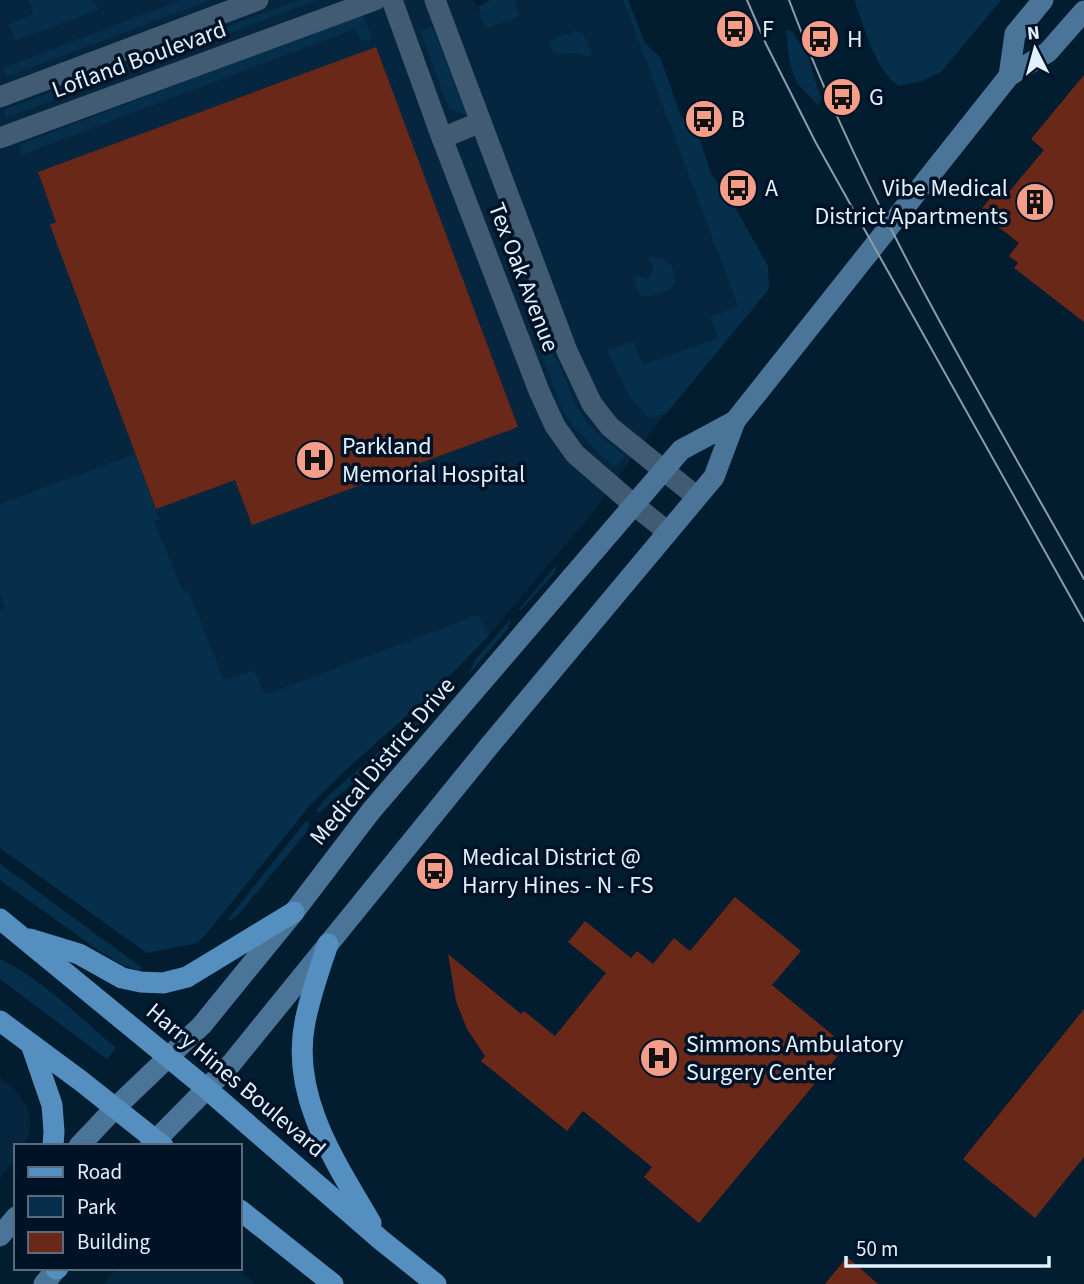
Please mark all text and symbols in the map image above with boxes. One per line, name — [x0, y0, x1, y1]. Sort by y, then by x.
bus stop icon: F — [714, 8, 756, 50]
street label: Lofland Boulevard — [47, 12, 231, 107]
place label: F — [762, 12, 774, 47]
north arrow — [1000, 14, 1070, 84]
bus stop icon: H — [799, 18, 841, 60]
text: N — [1026, 19, 1041, 48]
place label: H — [847, 22, 863, 57]
bus stop icon: G — [821, 76, 863, 118]
place label: G — [869, 80, 884, 115]
bus stop icon: B — [683, 98, 725, 140]
place label: B — [731, 102, 745, 137]
bus stop icon: A — [717, 167, 759, 209]
place label: A — [765, 171, 778, 206]
place label: Vibe Medical District Apartments — [814, 171, 1008, 234]
building icon: Vibe Medical District Apartments — [1014, 181, 1056, 223]
street label: Tex Oak Avenue — [479, 198, 568, 357]
place label: Parkland Memorial Hospital — [342, 429, 525, 492]
hospital icon: Parkland Memorial Hospital — [294, 439, 336, 481]
street label: Medical District Drive — [301, 669, 463, 853]
place label: Medical District @ Harry Hines - N - FS — [462, 840, 654, 903]
bus stop icon: Medical District @ Harry Hines - N - FS — [414, 850, 456, 892]
street label: Harry Hines Boulevard — [138, 995, 333, 1166]
place label: Simmons Ambulatory Surgery Center — [686, 1027, 904, 1090]
hospital icon: Simmons Ambulatory Surgery Center — [638, 1037, 680, 1079]
legend — [14, 1144, 242, 1270]
text: Road — [77, 1157, 122, 1187]
text: Park — [77, 1192, 117, 1222]
scale bar — [846, 1224, 1049, 1268]
text: Building — [77, 1227, 151, 1257]
text: 50 m — [856, 1234, 898, 1264]

